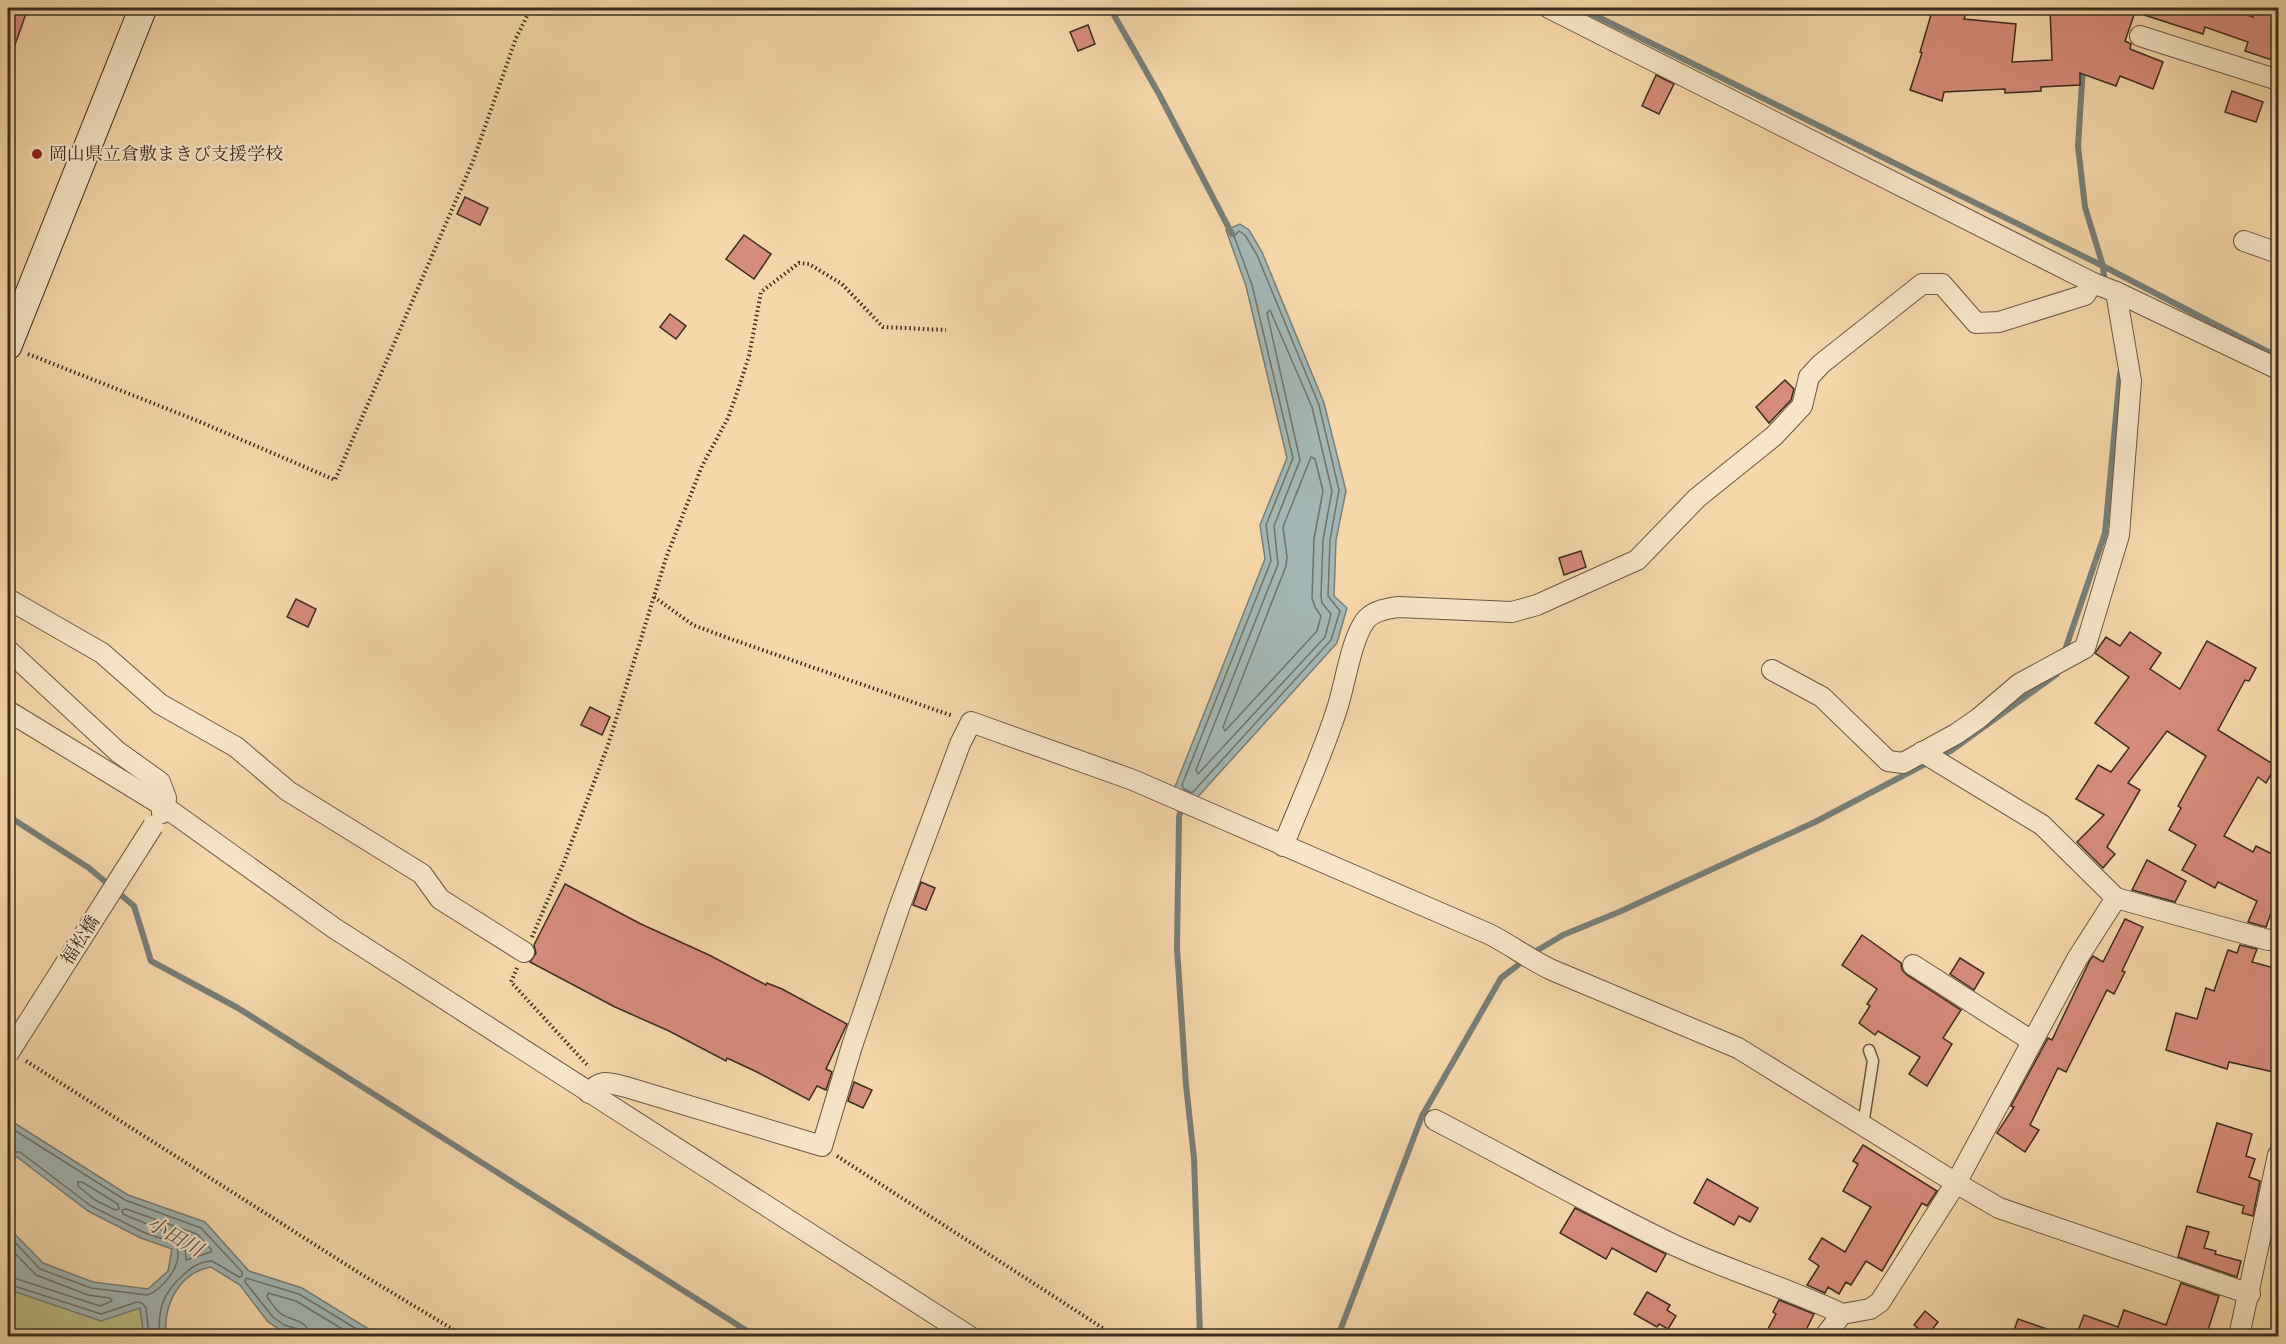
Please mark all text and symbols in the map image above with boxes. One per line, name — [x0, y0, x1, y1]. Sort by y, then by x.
place label: 岡山県立倉敷まきび支援学校 — [49, 142, 283, 167]
marker: 岡山県立倉敷まきび支援学校 — [30, 147, 44, 161]
street label: 福松橋 — [55, 911, 106, 970]
water label: 小田川 — [142, 1210, 209, 1264]

